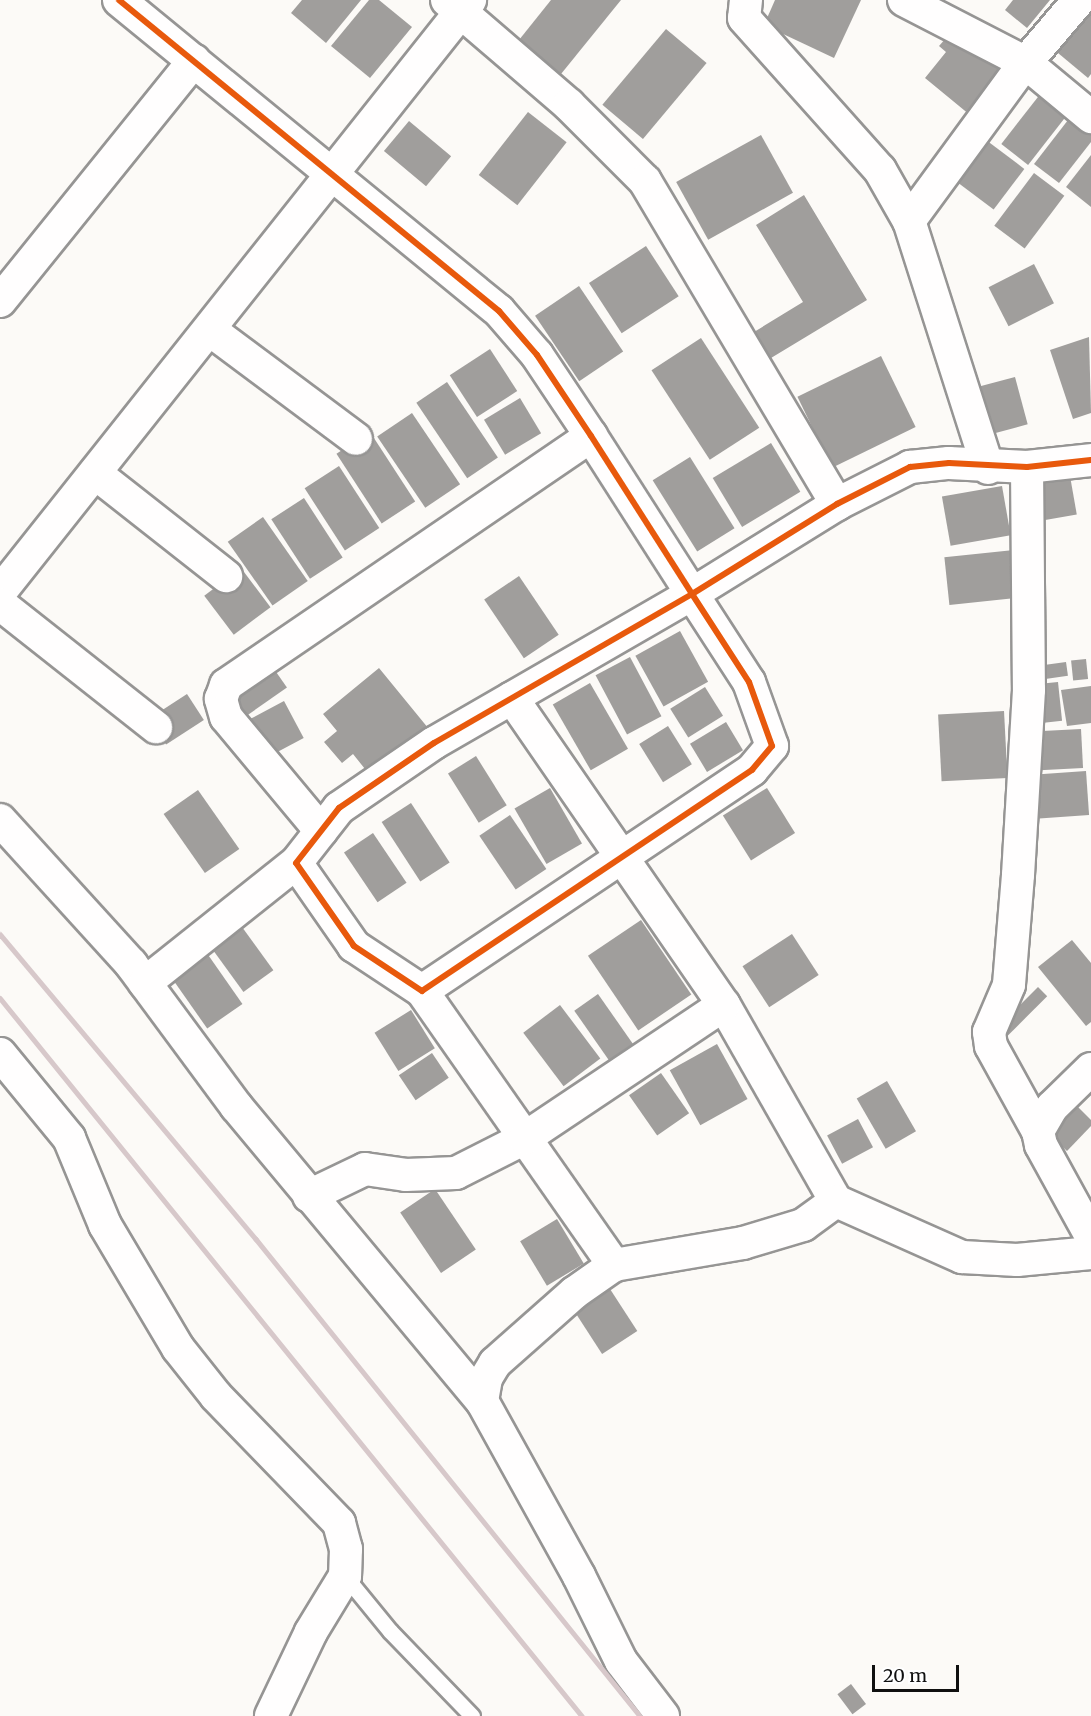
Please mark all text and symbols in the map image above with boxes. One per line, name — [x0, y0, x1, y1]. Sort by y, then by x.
scale bar — [875, 1653, 962, 1691]
text: 20 m — [883, 1664, 927, 1687]

